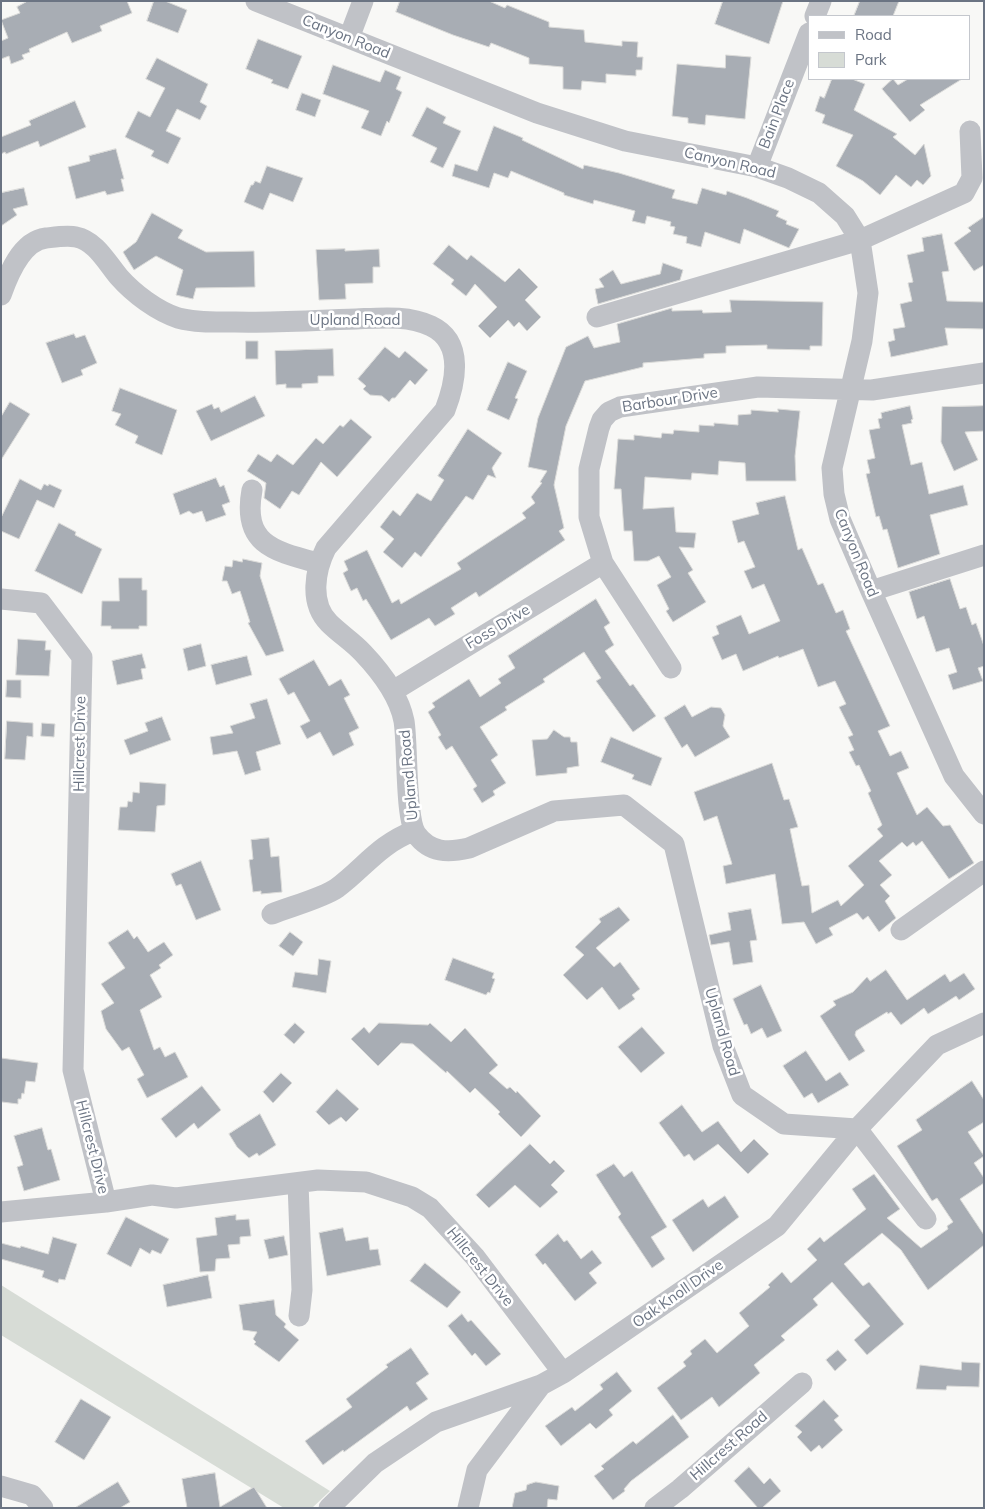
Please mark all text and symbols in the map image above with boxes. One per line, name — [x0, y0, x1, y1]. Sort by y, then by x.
street label: Canyon Road — [299, 11, 393, 63]
legend — [808, 15, 970, 80]
text: Road — [855, 25, 892, 44]
text: Park — [855, 50, 887, 69]
street label: Bain Place — [755, 77, 799, 151]
street label: Canyon Road — [682, 144, 778, 182]
street label: Upland Road — [310, 311, 400, 329]
street label: Barbour Drive — [621, 384, 719, 416]
street label: Canyon Road — [830, 506, 882, 600]
street label: Foss Drive — [463, 601, 533, 653]
street label: Hillcrest Drive — [70, 696, 90, 792]
street label: Upland Road — [396, 729, 422, 821]
street label: Upland Road — [701, 986, 743, 1078]
street label: Hillcrest Drive — [72, 1098, 112, 1196]
street label: Hillcrest Drive — [443, 1224, 517, 1310]
street label: Oak Knoll Drive — [629, 1256, 727, 1332]
street label: Hillcrest Road — [687, 1408, 771, 1484]

